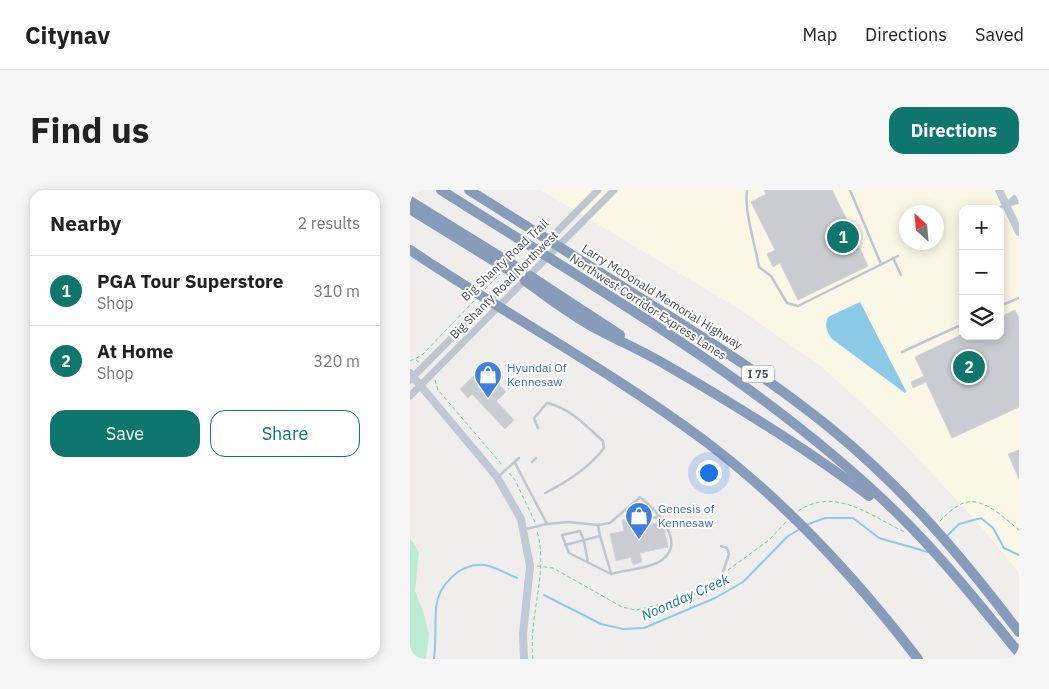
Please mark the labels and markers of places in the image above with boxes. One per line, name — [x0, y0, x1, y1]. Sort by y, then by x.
pin: 1 — [827, 218, 859, 256]
pin: 2 — [953, 348, 985, 386]
shop icon: Hyundai Of Kennesaw — [473, 360, 503, 399]
place label: Hyundai Of Kennesaw — [507, 360, 567, 389]
shop icon: Genesis of Kennesaw — [624, 501, 654, 540]
place label: Genesis of Kennesaw — [658, 501, 715, 530]

